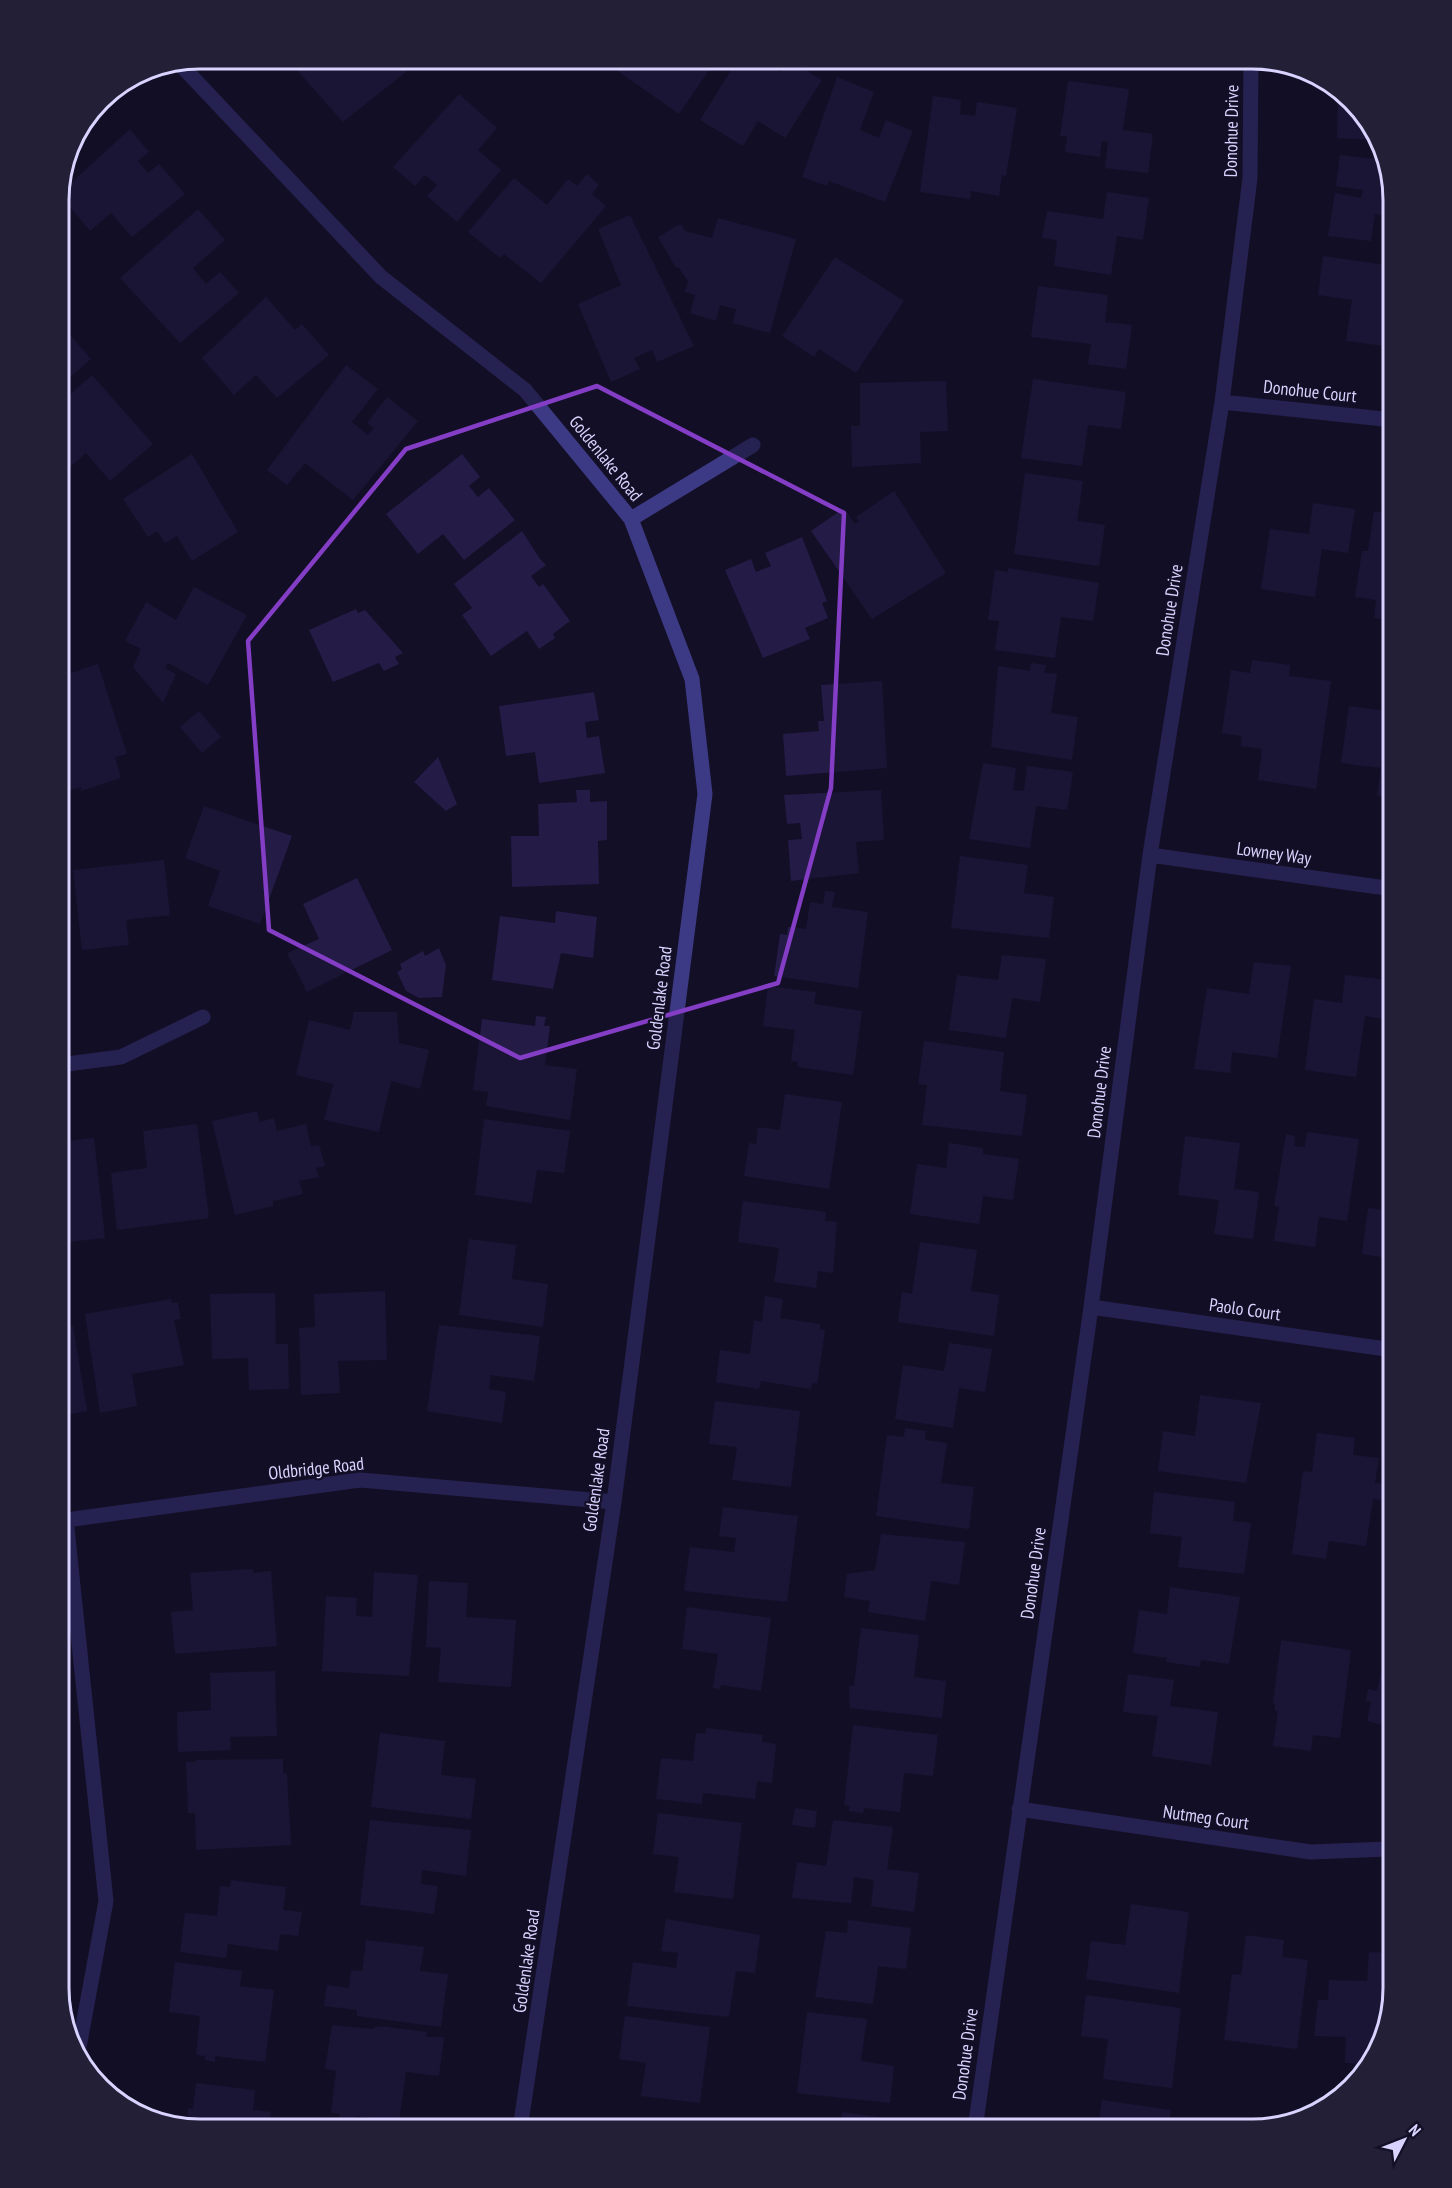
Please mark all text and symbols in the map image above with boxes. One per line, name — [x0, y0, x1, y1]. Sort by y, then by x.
street label: Donohue Drive — [1219, 85, 1243, 177]
street label: Donohue Court — [1262, 375, 1358, 407]
street label: Goldenlake Road — [564, 410, 648, 506]
street label: Donohue Drive — [1150, 562, 1188, 658]
street label: Lowney Way — [1235, 836, 1313, 870]
street label: Goldenlake Road — [641, 945, 677, 1051]
street label: Donohue Drive — [1082, 1045, 1116, 1139]
street label: Paolo Court — [1208, 1293, 1282, 1325]
street label: Goldenlake Road — [577, 1427, 615, 1533]
street label: Oldbridge Road — [267, 1452, 365, 1484]
street label: Donohue Drive — [1015, 1526, 1051, 1620]
street label: Nutmeg Court — [1161, 1800, 1251, 1834]
street label: Goldenlake Road — [507, 1908, 545, 2014]
street label: Donohue Drive — [947, 2007, 983, 2101]
north arrow — [1374, 2110, 1434, 2170]
text: N — [1405, 2120, 1425, 2140]

